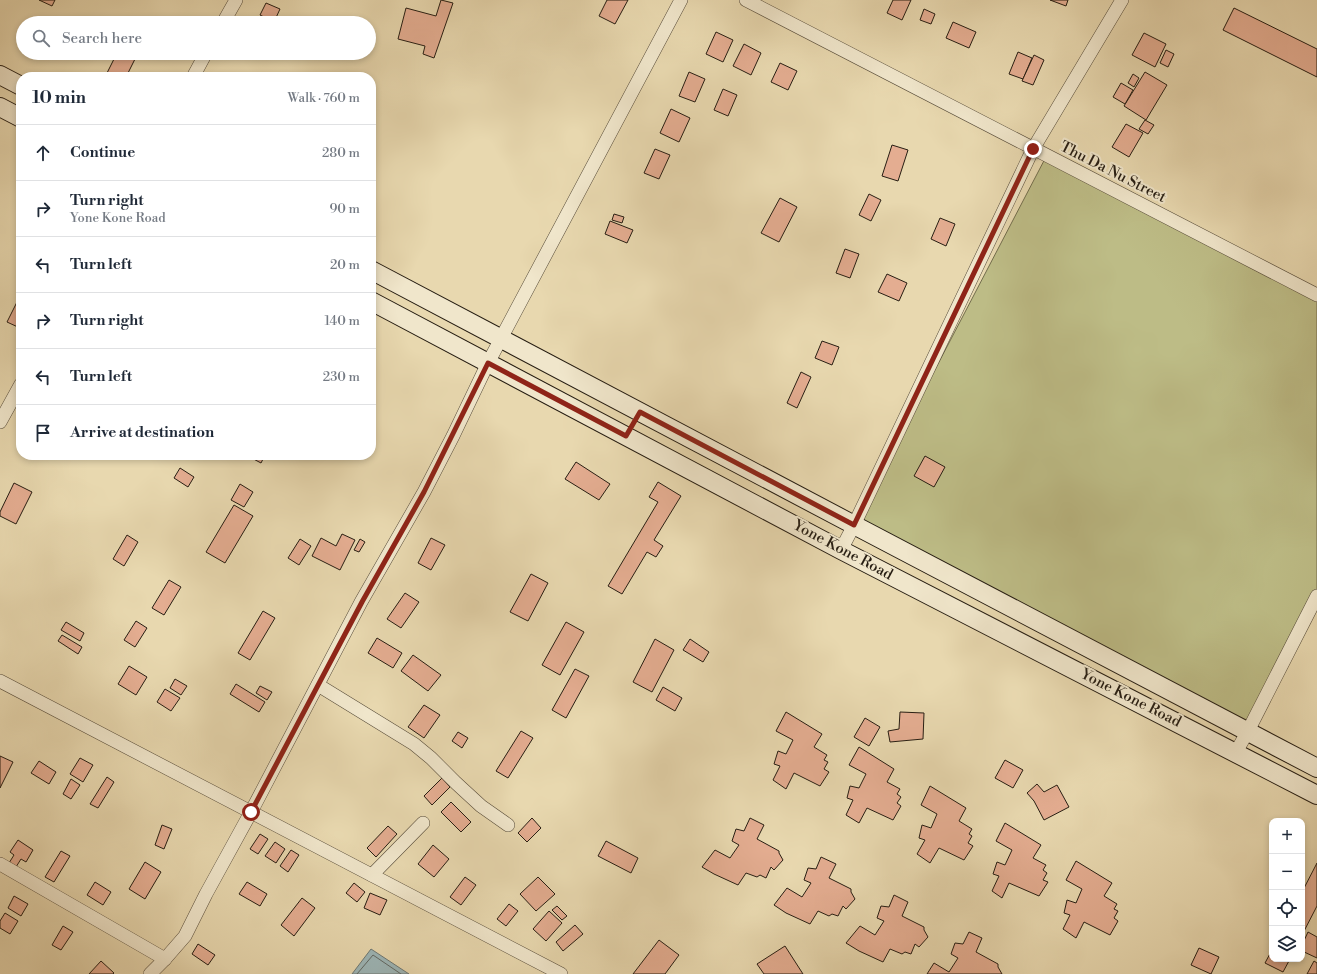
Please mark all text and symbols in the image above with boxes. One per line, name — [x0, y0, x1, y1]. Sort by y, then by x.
search box — [16, 16, 376, 60]
icon: search — [30, 27, 52, 49]
text: Search here — [62, 29, 142, 48]
text: 10 min — [32, 87, 86, 109]
text: Walk · 760 m — [288, 90, 360, 106]
street label: Thu Da Nu Street — [1057, 137, 1170, 207]
route end — [1024, 140, 1042, 158]
icon: ahead — [32, 142, 54, 164]
text: Continue — [70, 143, 135, 162]
text: 280 m — [322, 145, 360, 161]
text: Turn right — [70, 191, 144, 210]
icon: right — [32, 198, 54, 220]
text: 90 m — [329, 201, 360, 217]
text: Yone Kone Road — [70, 210, 166, 226]
icon: left — [32, 254, 54, 276]
text: Turn left — [70, 255, 132, 274]
text: 20 m — [330, 257, 360, 273]
icon: right — [32, 310, 54, 332]
text: Turn right — [70, 311, 144, 330]
text: 140 m — [324, 313, 360, 329]
icon: left — [32, 366, 54, 388]
text: Turn left — [70, 367, 132, 386]
text: 230 m — [323, 369, 360, 385]
icon: arrive — [32, 422, 54, 444]
text: Arrive at destination — [70, 423, 214, 442]
street label: Yone Kone Road — [789, 515, 897, 585]
street label: Yone Kone Road — [1077, 664, 1185, 732]
route start — [242, 803, 260, 821]
map controls — [1269, 818, 1305, 962]
button: + — [1269, 818, 1305, 854]
button: − — [1269, 854, 1305, 890]
button: locate — [1269, 890, 1305, 926]
button: layers — [1269, 926, 1305, 962]

